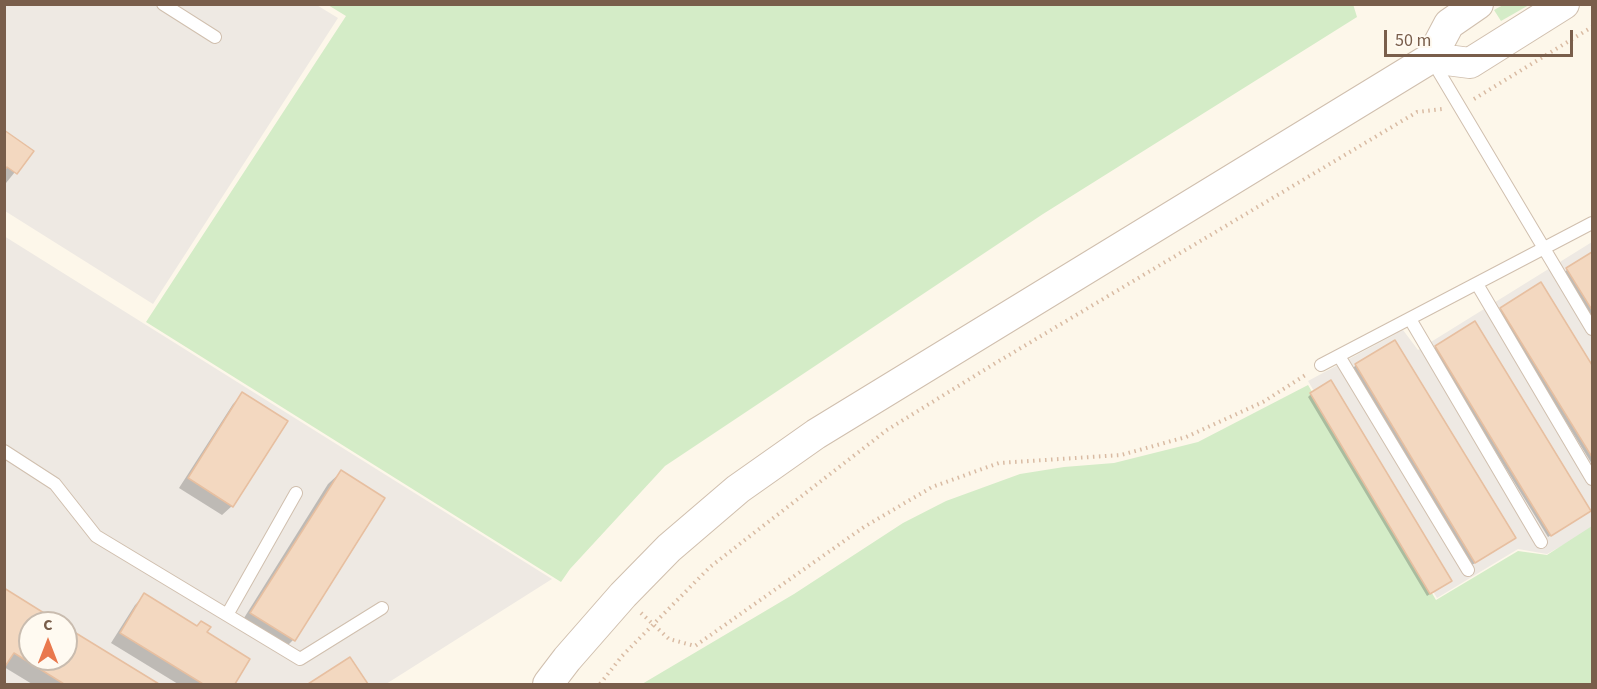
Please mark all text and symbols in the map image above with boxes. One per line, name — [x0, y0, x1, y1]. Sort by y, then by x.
scale bar — [1387, 18, 1576, 56]
text: 50 m — [1395, 28, 1431, 53]
north arrow — [18, 611, 78, 671]
text: С — [43, 614, 53, 636]

